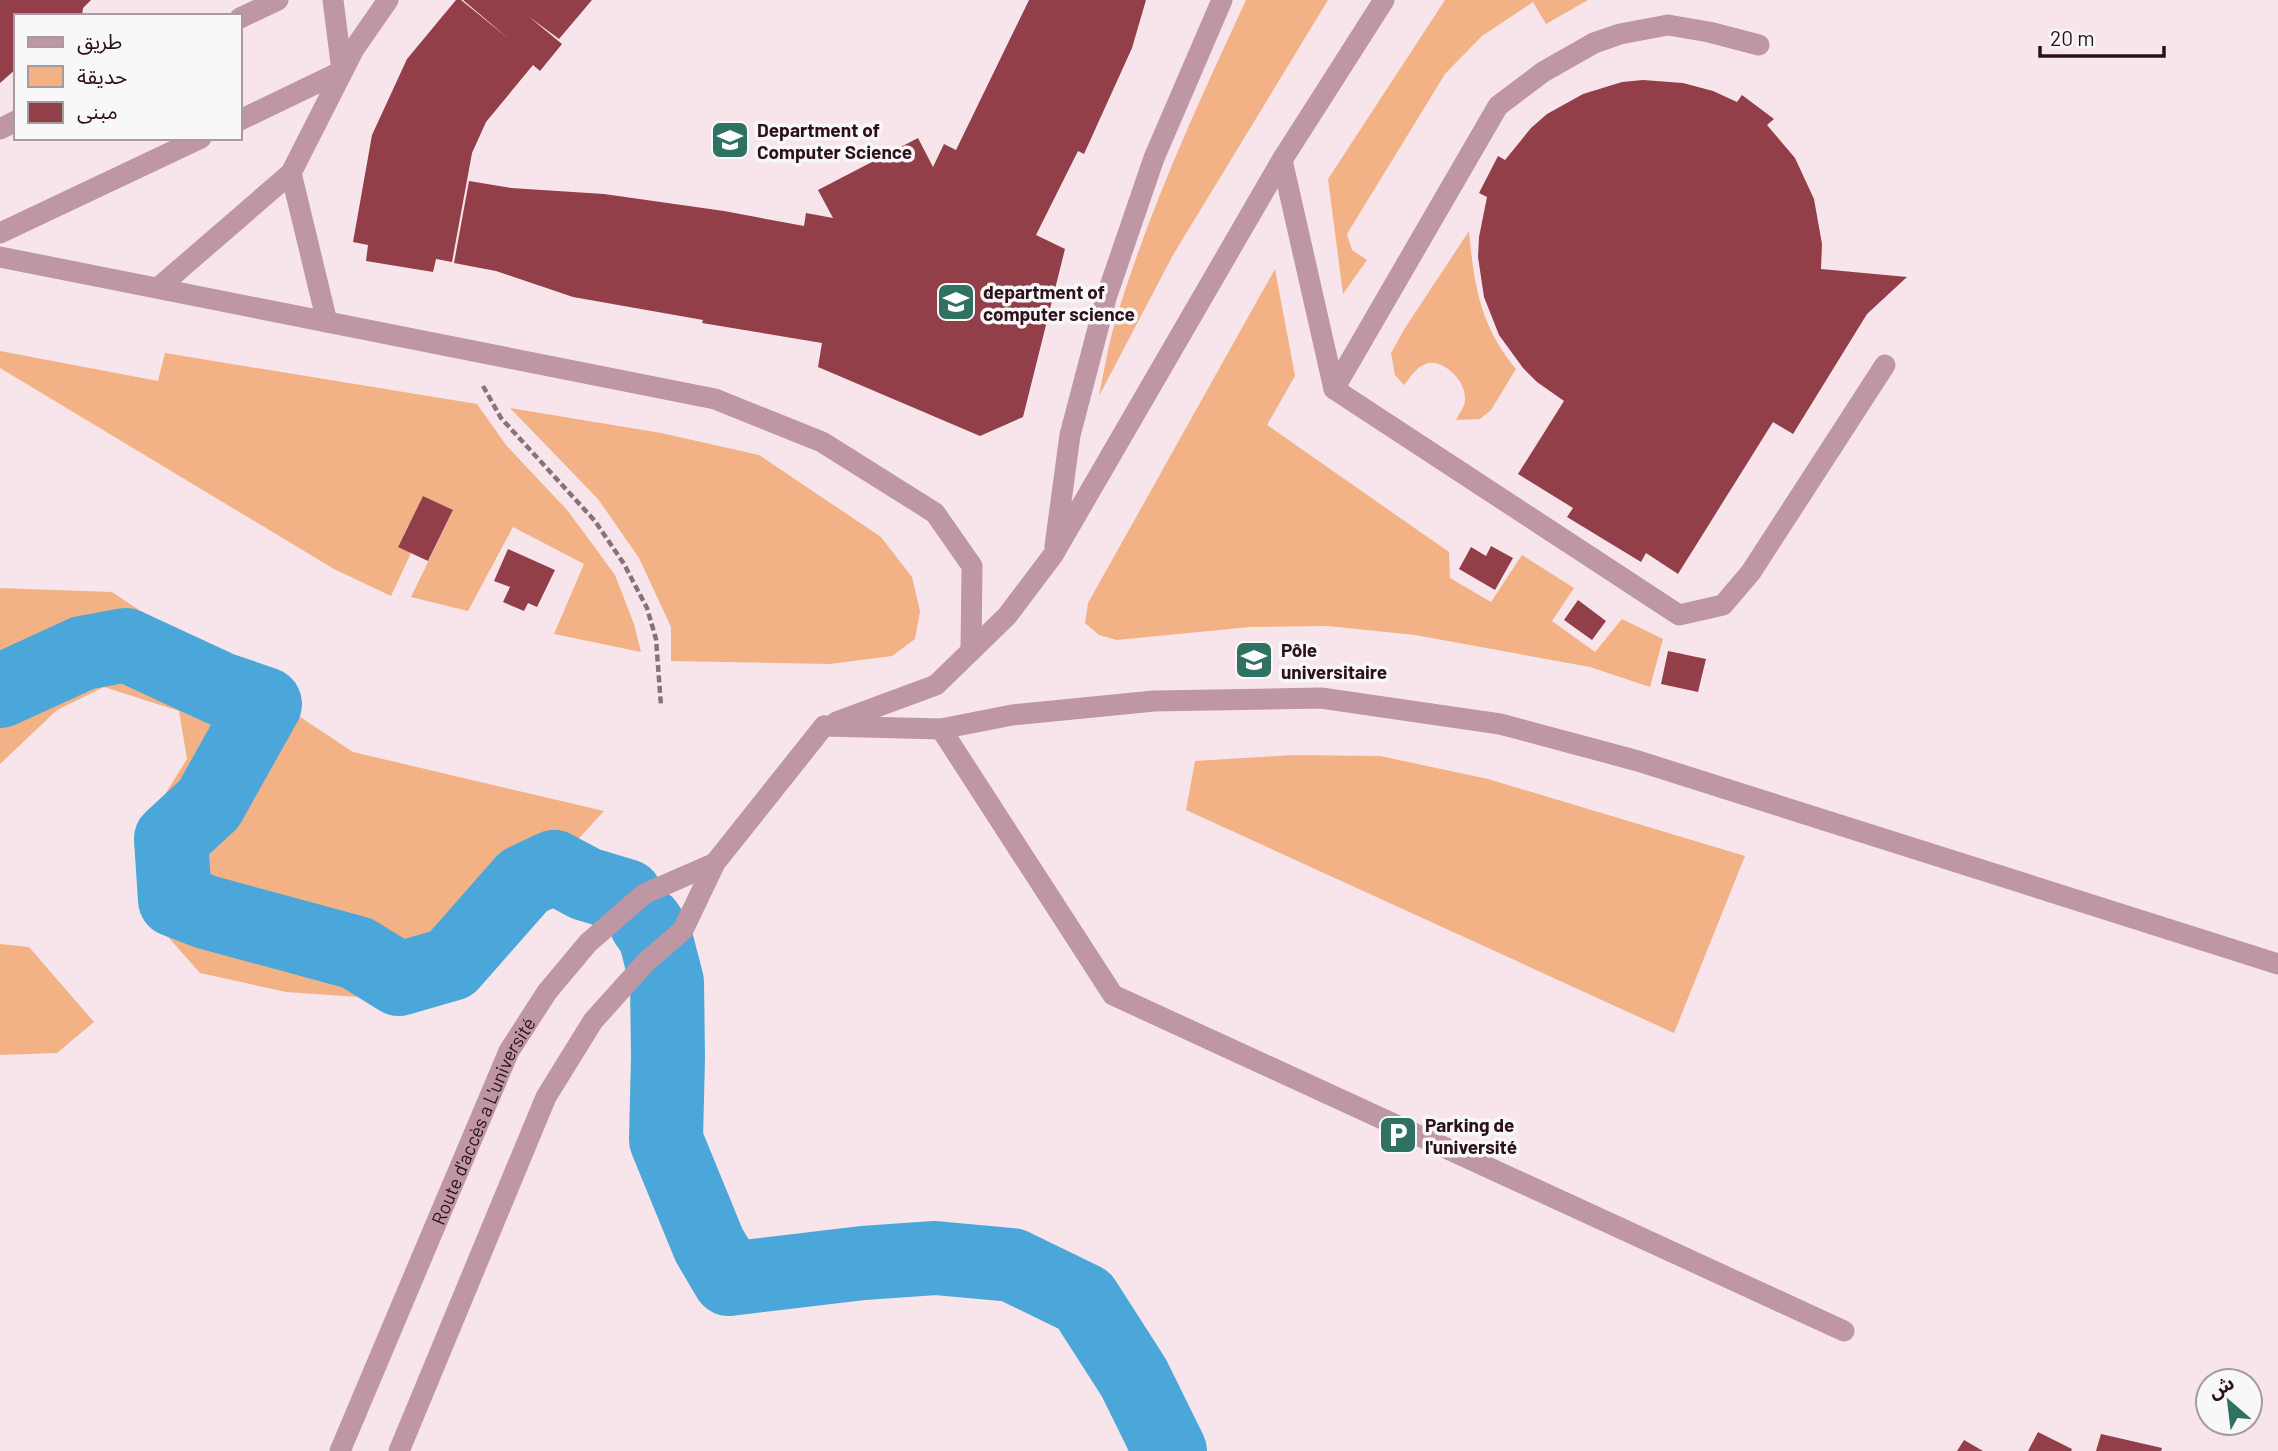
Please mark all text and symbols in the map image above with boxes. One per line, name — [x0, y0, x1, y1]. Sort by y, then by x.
legend — [14, 14, 242, 140]
scale bar — [2040, 14, 2164, 58]
text: 20 m — [2050, 25, 2095, 50]
text: طريق — [77, 28, 122, 55]
text: حديقة — [77, 63, 127, 88]
text: مبنى — [77, 98, 118, 124]
place label: Department of Computer Science — [757, 118, 912, 163]
school or university icon: Department of Computer Science — [709, 119, 751, 161]
place label: department of computer science — [983, 280, 1135, 325]
school or university icon: department of computer science — [935, 281, 977, 323]
place label: Pôle universitaire — [1281, 638, 1387, 683]
school or university icon: Pôle universitaire — [1233, 639, 1275, 681]
street label: Route d'accès a L'université — [426, 1012, 540, 1228]
place label: Parking de l'université — [1425, 1113, 1517, 1158]
parking icon: Parking de l'université — [1377, 1114, 1419, 1156]
north arrow — [2194, 1367, 2264, 1437]
text: ش — [2204, 1370, 2238, 1403]

